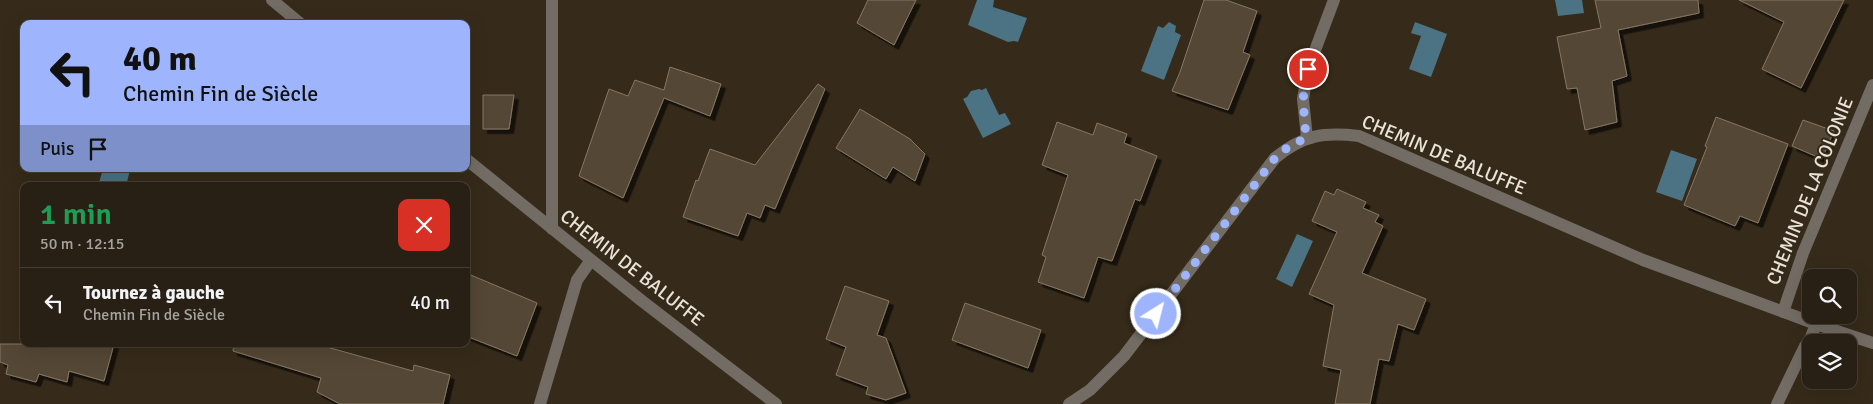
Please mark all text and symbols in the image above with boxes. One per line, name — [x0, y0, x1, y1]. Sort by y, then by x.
text: 40 m — [123, 37, 197, 80]
icon: left — [40, 40, 105, 105]
pin — [1287, 48, 1329, 90]
icon: arrive — [1294, 55, 1322, 83]
text: Chemin Fin de Siècle — [123, 80, 318, 107]
street label: CHEMIN DE LA COLONIE — [1761, 93, 1859, 289]
street label: CHEMIN DE BALUFFE — [1358, 110, 1530, 200]
icon: arrive — [84, 135, 112, 163]
text: Puis — [40, 137, 74, 161]
text: 1 min — [40, 196, 112, 233]
button: close — [398, 199, 450, 251]
street label: CHEMIN DE BALUFFE — [555, 204, 709, 332]
text: 50 m · 12:15 — [40, 234, 124, 254]
map controls — [1802, 269, 1857, 389]
button: search — [1802, 269, 1857, 324]
text: Tournez à gauche — [83, 281, 224, 305]
position arrow — [1129, 287, 1181, 339]
icon: left — [40, 289, 68, 317]
text: 40 m — [410, 291, 450, 315]
text: Chemin Fin de Siècle — [83, 305, 225, 325]
button: layers — [1802, 334, 1857, 389]

